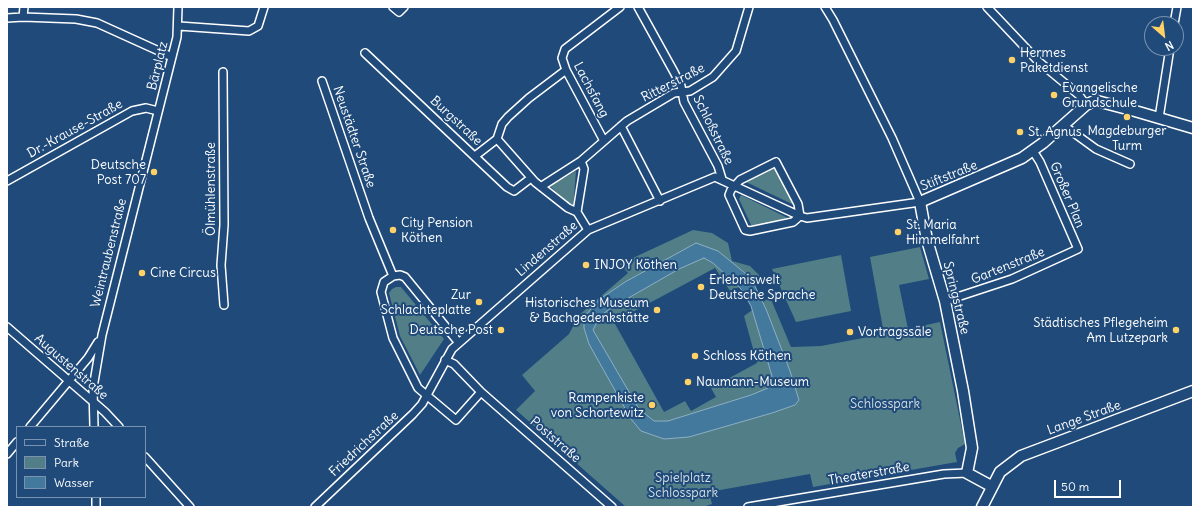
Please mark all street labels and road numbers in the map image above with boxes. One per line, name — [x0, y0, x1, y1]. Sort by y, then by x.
street label: Bärplatz — [144, 40, 172, 92]
street label: Lachsfang — [570, 60, 612, 120]
street label: Ritterstraße — [639, 60, 707, 106]
street label: Neustädter Straße — [329, 84, 379, 190]
street label: Burgstraße — [427, 93, 485, 149]
street label: Schloßstraße — [689, 93, 737, 167]
street label: Dr.-Krause-Straße — [25, 96, 125, 162]
street label: Ölmühlenstraße — [203, 142, 219, 236]
street label: Stiftstraße — [918, 158, 980, 194]
street label: Großer Plan — [1046, 160, 1088, 230]
street label: Weintraubenstraße — [88, 197, 130, 309]
street label: Lindenstraße — [513, 218, 581, 280]
street label: Gartenstraße — [969, 244, 1047, 288]
street label: Springstraße — [939, 260, 973, 336]
street label: Augustenstraße — [31, 331, 111, 403]
street label: Lange Straße — [1045, 397, 1123, 439]
street label: Friedrichstraße — [326, 408, 402, 480]
street label: Poststraße — [526, 414, 584, 466]
street label: Theaterstraße — [827, 459, 911, 489]

